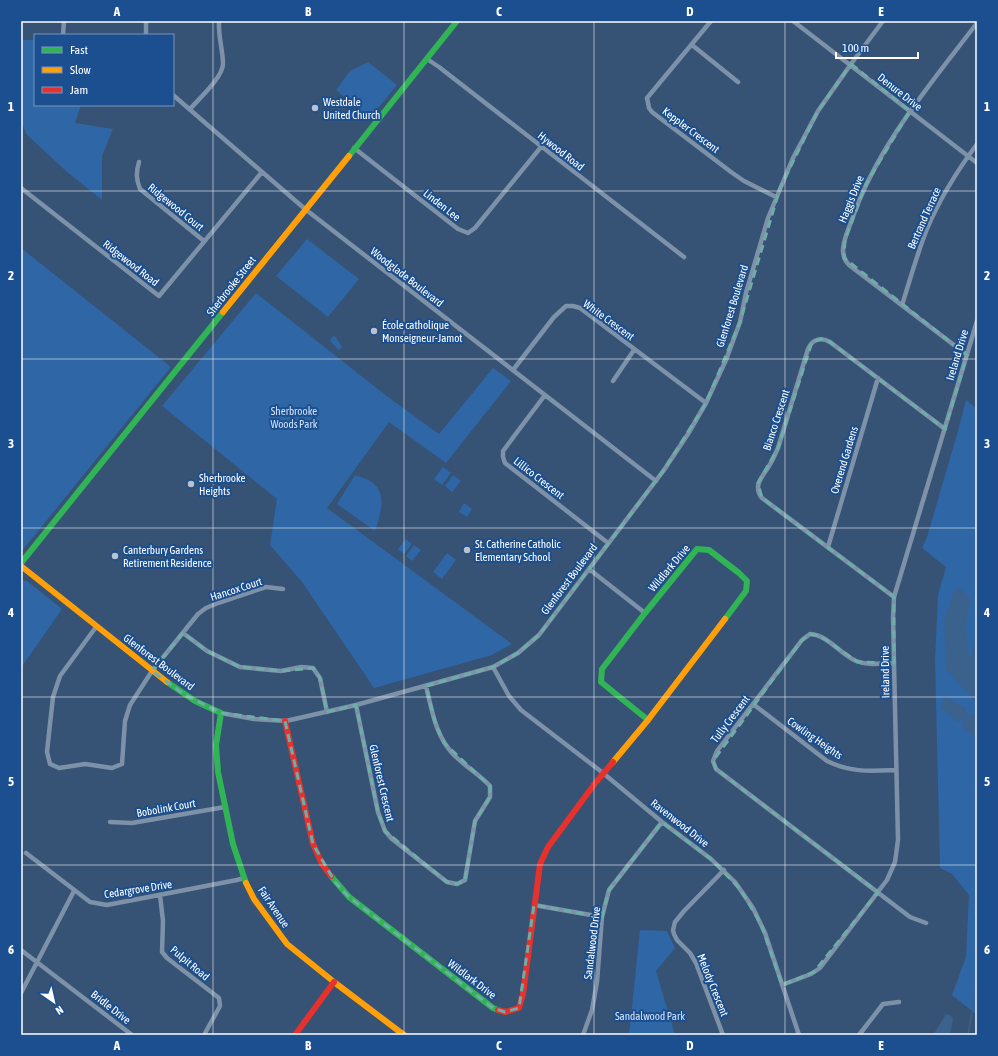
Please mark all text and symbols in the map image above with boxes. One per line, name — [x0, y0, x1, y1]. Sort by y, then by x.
text: A — [113, 4, 121, 19]
text: B — [305, 4, 312, 19]
text: C — [496, 4, 502, 19]
text: D — [686, 4, 694, 19]
text: E — [878, 4, 884, 19]
legend — [34, 34, 174, 106]
scale bar — [836, 34, 918, 60]
text: 100 m — [842, 41, 869, 55]
text: Fast — [70, 43, 88, 57]
text: Slow — [70, 63, 91, 77]
street label: Denure Drive — [875, 71, 925, 113]
text: Jam — [70, 83, 88, 97]
place label: Westdale United Church — [323, 96, 380, 121]
text: 1 — [8, 99, 14, 114]
text: 1 — [984, 99, 990, 114]
marker: Westdale United Church — [310, 103, 320, 113]
street label: Keppler Crescent — [660, 105, 722, 155]
street label: Hywood Road — [535, 129, 587, 173]
street label: Haggis Drive — [836, 174, 866, 224]
street label: Ridgewood Court — [146, 181, 206, 233]
street label: Bertrand Terrace — [905, 185, 943, 251]
street label: Linden Lee — [421, 187, 463, 223]
street label: Ridgewood Road — [101, 238, 161, 288]
street label: Woodglade Boulevard — [368, 245, 446, 309]
street label: Sherbrooke Street — [204, 254, 258, 318]
street label: Glenforest Boulevard — [714, 263, 750, 349]
text: 2 — [8, 268, 14, 283]
text: 2 — [984, 268, 990, 283]
street label: White Crescent — [581, 297, 637, 343]
place label: École catholique Monseigneur-Jamot — [382, 319, 463, 344]
marker: École catholique Monseigneur-Jamot — [369, 326, 379, 336]
street label: Ireland Drive — [944, 328, 970, 382]
street label: Bianco Crescent — [760, 388, 792, 452]
park label: Sherbrooke Woods Park — [271, 405, 318, 430]
street label: Overend Gardens — [828, 425, 860, 495]
text: 3 — [8, 436, 14, 451]
text: 3 — [984, 436, 990, 451]
street label: Lillico Crescent — [511, 455, 567, 501]
place label: Sherbrooke Heights — [199, 472, 246, 497]
marker: Sherbrooke Heights — [186, 479, 196, 489]
place label: St. Catherine Catholic Elementary School — [475, 538, 562, 563]
street label: Glenforest Boulevard — [539, 541, 599, 617]
street label: Wildlark Drive — [646, 542, 692, 594]
place label: Canterbury Gardens Retirement Residence — [123, 544, 212, 569]
marker: St. Catherine Catholic Elementary School — [462, 545, 472, 555]
marker: Canterbury Gardens Retirement Residence — [110, 551, 120, 561]
street label: Hancox Court — [209, 575, 263, 603]
text: 4 — [7, 605, 14, 620]
text: 4 — [983, 605, 990, 620]
street label: Glenforest Boulevard — [121, 632, 197, 692]
street label: Ireland Drive — [879, 646, 891, 698]
street label: Tully Crescent — [708, 693, 752, 745]
street label: Cowling Heights — [785, 715, 845, 762]
street label: Glenforest Crescent — [367, 743, 397, 823]
text: 5 — [8, 774, 14, 789]
text: 5 — [984, 774, 990, 789]
street label: Bobolink Court — [136, 797, 196, 819]
street label: Ravenwood Drive — [649, 797, 711, 849]
street label: Cedargrove Drive — [103, 878, 173, 900]
street label: Fair Avenue — [256, 884, 292, 930]
street label: Sandalwood Drive — [582, 906, 602, 980]
text: 6 — [8, 942, 14, 957]
text: 6 — [984, 942, 990, 957]
street label: Pulpit Road — [168, 943, 212, 983]
street label: Melody Crescent — [695, 952, 731, 1018]
street label: Wildlark Drive — [445, 957, 499, 1001]
north arrow — [34, 982, 74, 1022]
street label: Bridle Drive — [89, 988, 133, 1026]
text: N — [54, 1003, 66, 1017]
park label: Sandalwood Park — [615, 1010, 685, 1022]
text: A — [113, 1038, 121, 1053]
text: B — [305, 1038, 312, 1053]
text: C — [496, 1038, 502, 1053]
text: D — [686, 1038, 694, 1053]
text: E — [878, 1038, 884, 1053]

